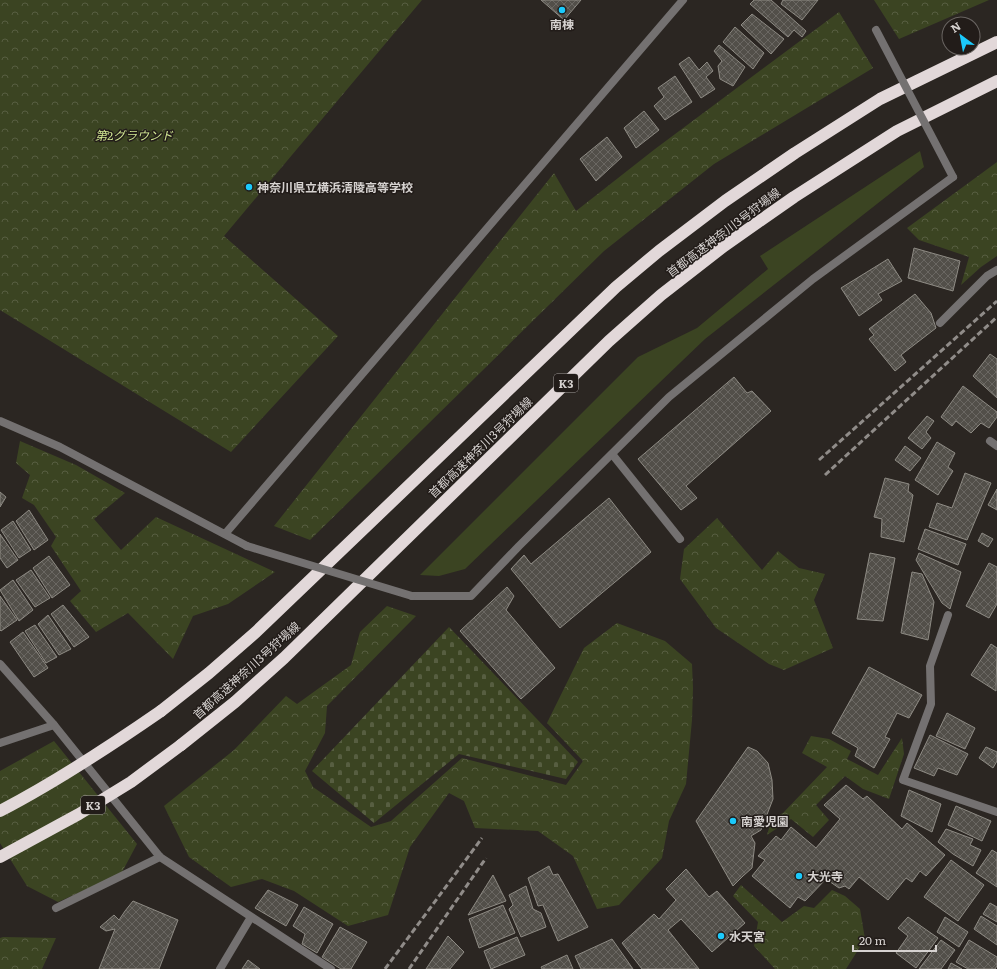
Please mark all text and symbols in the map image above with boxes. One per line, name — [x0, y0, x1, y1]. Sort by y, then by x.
marker: 南棟 — [557, 5, 567, 15]
place label: 南棟 — [550, 15, 574, 33]
north arrow — [941, 16, 981, 56]
text: N — [947, 17, 963, 36]
park label: 第2グラウンド — [95, 126, 174, 144]
place label: 神奈川県立横浜清陵高等学校 — [257, 178, 413, 196]
marker: 神奈川県立横浜清陵高等学校 — [244, 182, 254, 192]
street label: 首都高速神奈川3号狩場線 — [662, 183, 784, 281]
road number: K3 — [554, 374, 578, 392]
street label: 首都高速神奈川3号狩場線 — [424, 392, 536, 502]
street label: 首都高速神奈川3号狩場線 — [189, 617, 303, 723]
road number: K3 — [81, 796, 105, 814]
place label: 南愛児園 — [741, 812, 789, 830]
marker: 南愛児園 — [728, 816, 738, 826]
place label: 大光寺 — [807, 867, 843, 885]
marker: 大光寺 — [794, 871, 804, 881]
place label: 水天宮 — [729, 927, 765, 945]
scale bar — [853, 927, 936, 953]
marker: 水天宮 — [716, 931, 726, 941]
text: 20 m — [859, 931, 886, 949]

